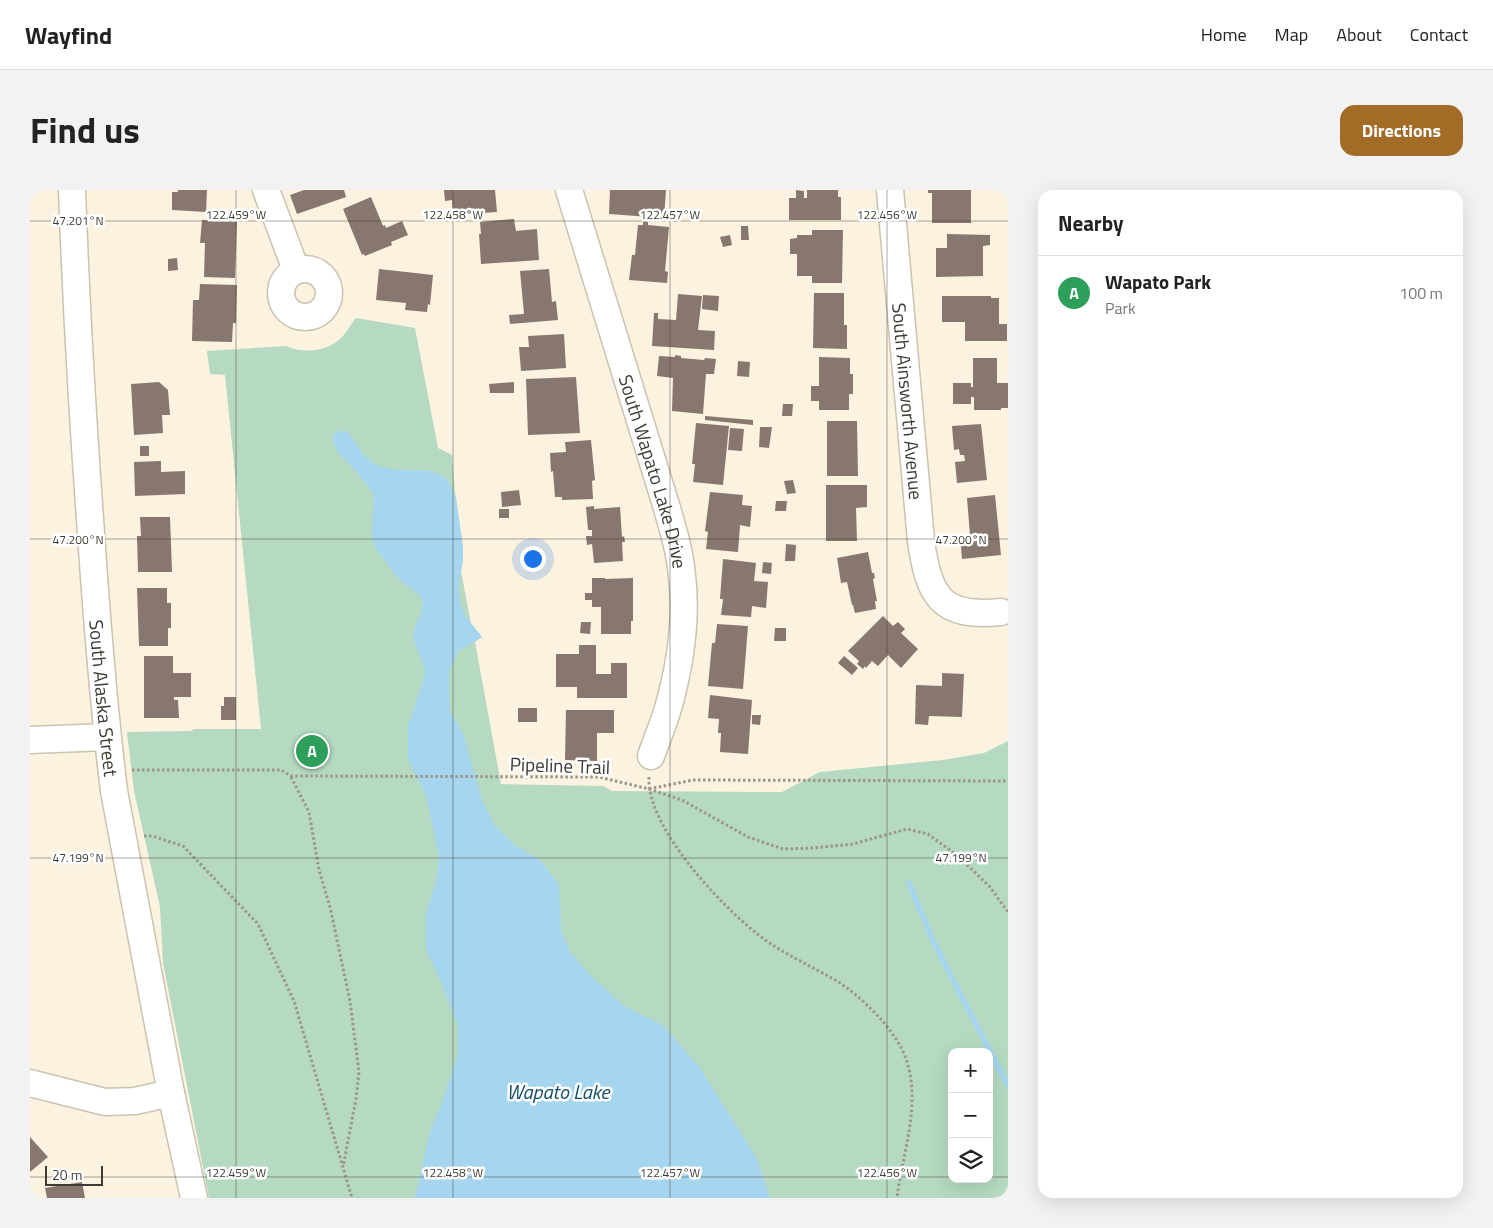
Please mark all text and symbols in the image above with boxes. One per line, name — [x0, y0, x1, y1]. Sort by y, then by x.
text: Wayfind — [25, 17, 112, 53]
text: Home — [1201, 21, 1247, 48]
text: Map — [1275, 21, 1308, 48]
text: About — [1336, 21, 1382, 48]
text: Contact — [1410, 21, 1468, 48]
text: Find us — [30, 103, 140, 157]
button: Directions — [1340, 105, 1463, 156]
text: 122.459°W — [206, 205, 266, 224]
text: 122.458°W — [423, 205, 483, 224]
text: 122.457°W — [640, 205, 700, 224]
text: 122.456°W — [857, 205, 917, 224]
text: Nearby — [1058, 207, 1123, 239]
text: 47.201°N — [52, 211, 104, 230]
text: Wapato Park — [1105, 267, 1211, 296]
text: A — [1069, 281, 1079, 305]
text: 100 m — [1399, 281, 1443, 305]
text: Park — [1105, 296, 1136, 320]
street label: South Ainsworth Avenue — [886, 302, 932, 501]
street label: South Wapato Lake Drive — [612, 371, 696, 570]
text: 47.200°N — [52, 530, 104, 549]
text: 47.200°N — [935, 530, 987, 549]
your location — [520, 546, 546, 572]
street label: South Alaska Street — [83, 618, 127, 778]
pin: A — [296, 732, 328, 770]
street label: Pipeline Trail — [509, 749, 611, 781]
text: 47.199°N — [52, 848, 104, 867]
text: 47.199°N — [935, 848, 987, 867]
map controls — [948, 1048, 993, 1183]
button: + — [948, 1048, 993, 1093]
water label: Wapato Lake — [506, 1076, 611, 1107]
button: − — [948, 1093, 993, 1138]
button: layers — [948, 1138, 993, 1183]
scale bar — [45, 1163, 102, 1186]
text: 122.459°W — [206, 1163, 266, 1182]
text: 122.458°W — [423, 1163, 483, 1182]
text: 122.457°W — [640, 1163, 700, 1182]
text: 122.456°W — [857, 1163, 917, 1182]
text: 20 m — [52, 1164, 82, 1185]

